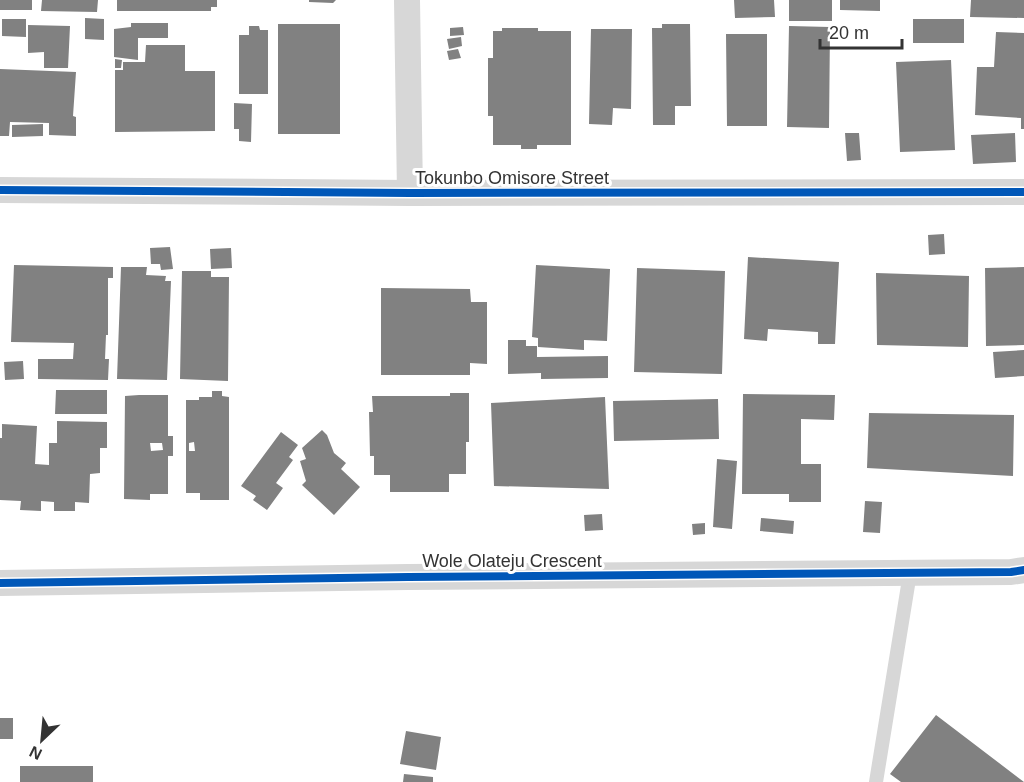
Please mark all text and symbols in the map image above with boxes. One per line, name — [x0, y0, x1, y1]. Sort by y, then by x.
scale bar — [820, 12, 902, 50]
text: 20 m — [829, 23, 869, 43]
street label: Tokunbo Omisore Street — [415, 168, 609, 188]
street label: Wole Olateju Crescent — [422, 551, 602, 571]
north arrow — [12, 710, 72, 770]
text: N — [27, 743, 45, 763]

